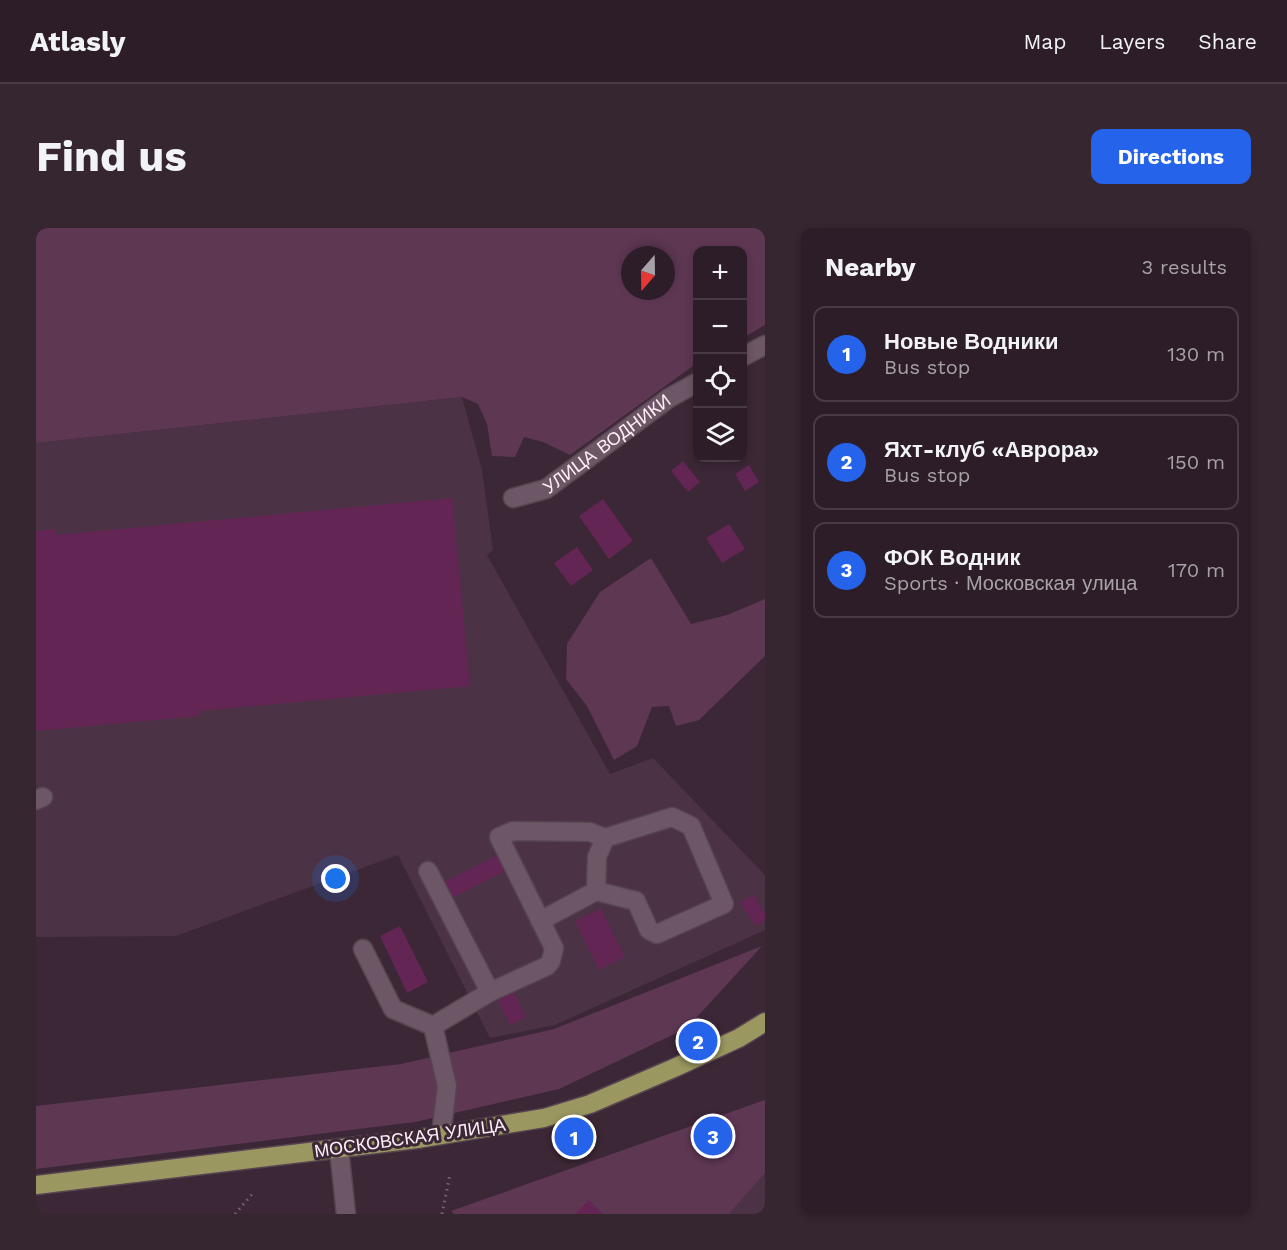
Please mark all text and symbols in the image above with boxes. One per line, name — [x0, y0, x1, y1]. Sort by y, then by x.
text: Atlasly — [30, 25, 125, 58]
text: Map — [1023, 29, 1066, 54]
text: Layers — [1099, 29, 1165, 54]
text: Share — [1198, 29, 1257, 54]
button: Directions — [1091, 129, 1251, 184]
text: Find us — [36, 132, 187, 181]
north arrow — [621, 246, 675, 300]
map controls — [693, 246, 747, 462]
button: + — [693, 246, 747, 300]
text: Nearby — [825, 252, 916, 282]
text: 3 results — [1142, 255, 1227, 279]
button: − — [693, 300, 747, 354]
text: Новые Водники — [884, 329, 1059, 354]
text: 1 — [842, 342, 851, 366]
text: 130 m — [1167, 342, 1225, 366]
button: locate — [693, 354, 747, 408]
text: Bus stop — [884, 355, 970, 379]
street label: УЛИЦА ВОДНИКИ — [539, 389, 675, 498]
button: layers — [693, 408, 747, 462]
text: Яхт-клуб «Аврора» — [884, 437, 1099, 462]
text: 2 — [841, 450, 852, 474]
text: 150 m — [1167, 450, 1225, 474]
text: Bus stop — [884, 463, 970, 487]
text: ФОК Водник — [884, 545, 1020, 570]
text: 3 — [841, 558, 852, 582]
text: 170 m — [1168, 558, 1225, 582]
text: Sports · Московская улица — [884, 571, 1137, 595]
your location — [321, 864, 350, 893]
pin: 2 — [678, 1018, 718, 1064]
street label: МОСКОВСКАЯ УЛИЦА — [313, 1114, 507, 1161]
pin: 1 — [554, 1114, 594, 1160]
pin: 3 — [694, 1114, 732, 1158]

